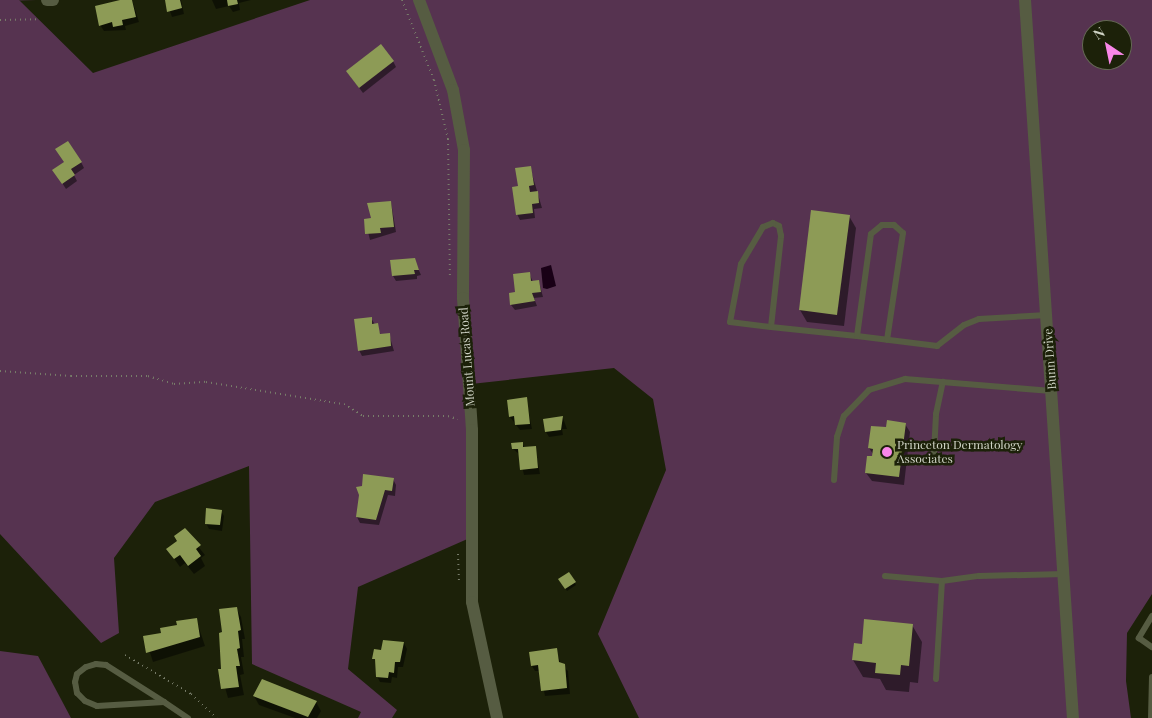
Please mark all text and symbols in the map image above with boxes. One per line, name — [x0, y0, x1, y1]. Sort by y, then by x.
north arrow — [1082, 20, 1132, 70]
text: N — [1089, 22, 1108, 44]
street label: Mount Lucas Road — [456, 307, 478, 407]
street label: Bunn Drive — [1041, 328, 1059, 390]
place label: Princeton Dermatology Associates — [897, 438, 1022, 466]
marker: Princeton Dermatology Associates — [881, 446, 893, 458]

